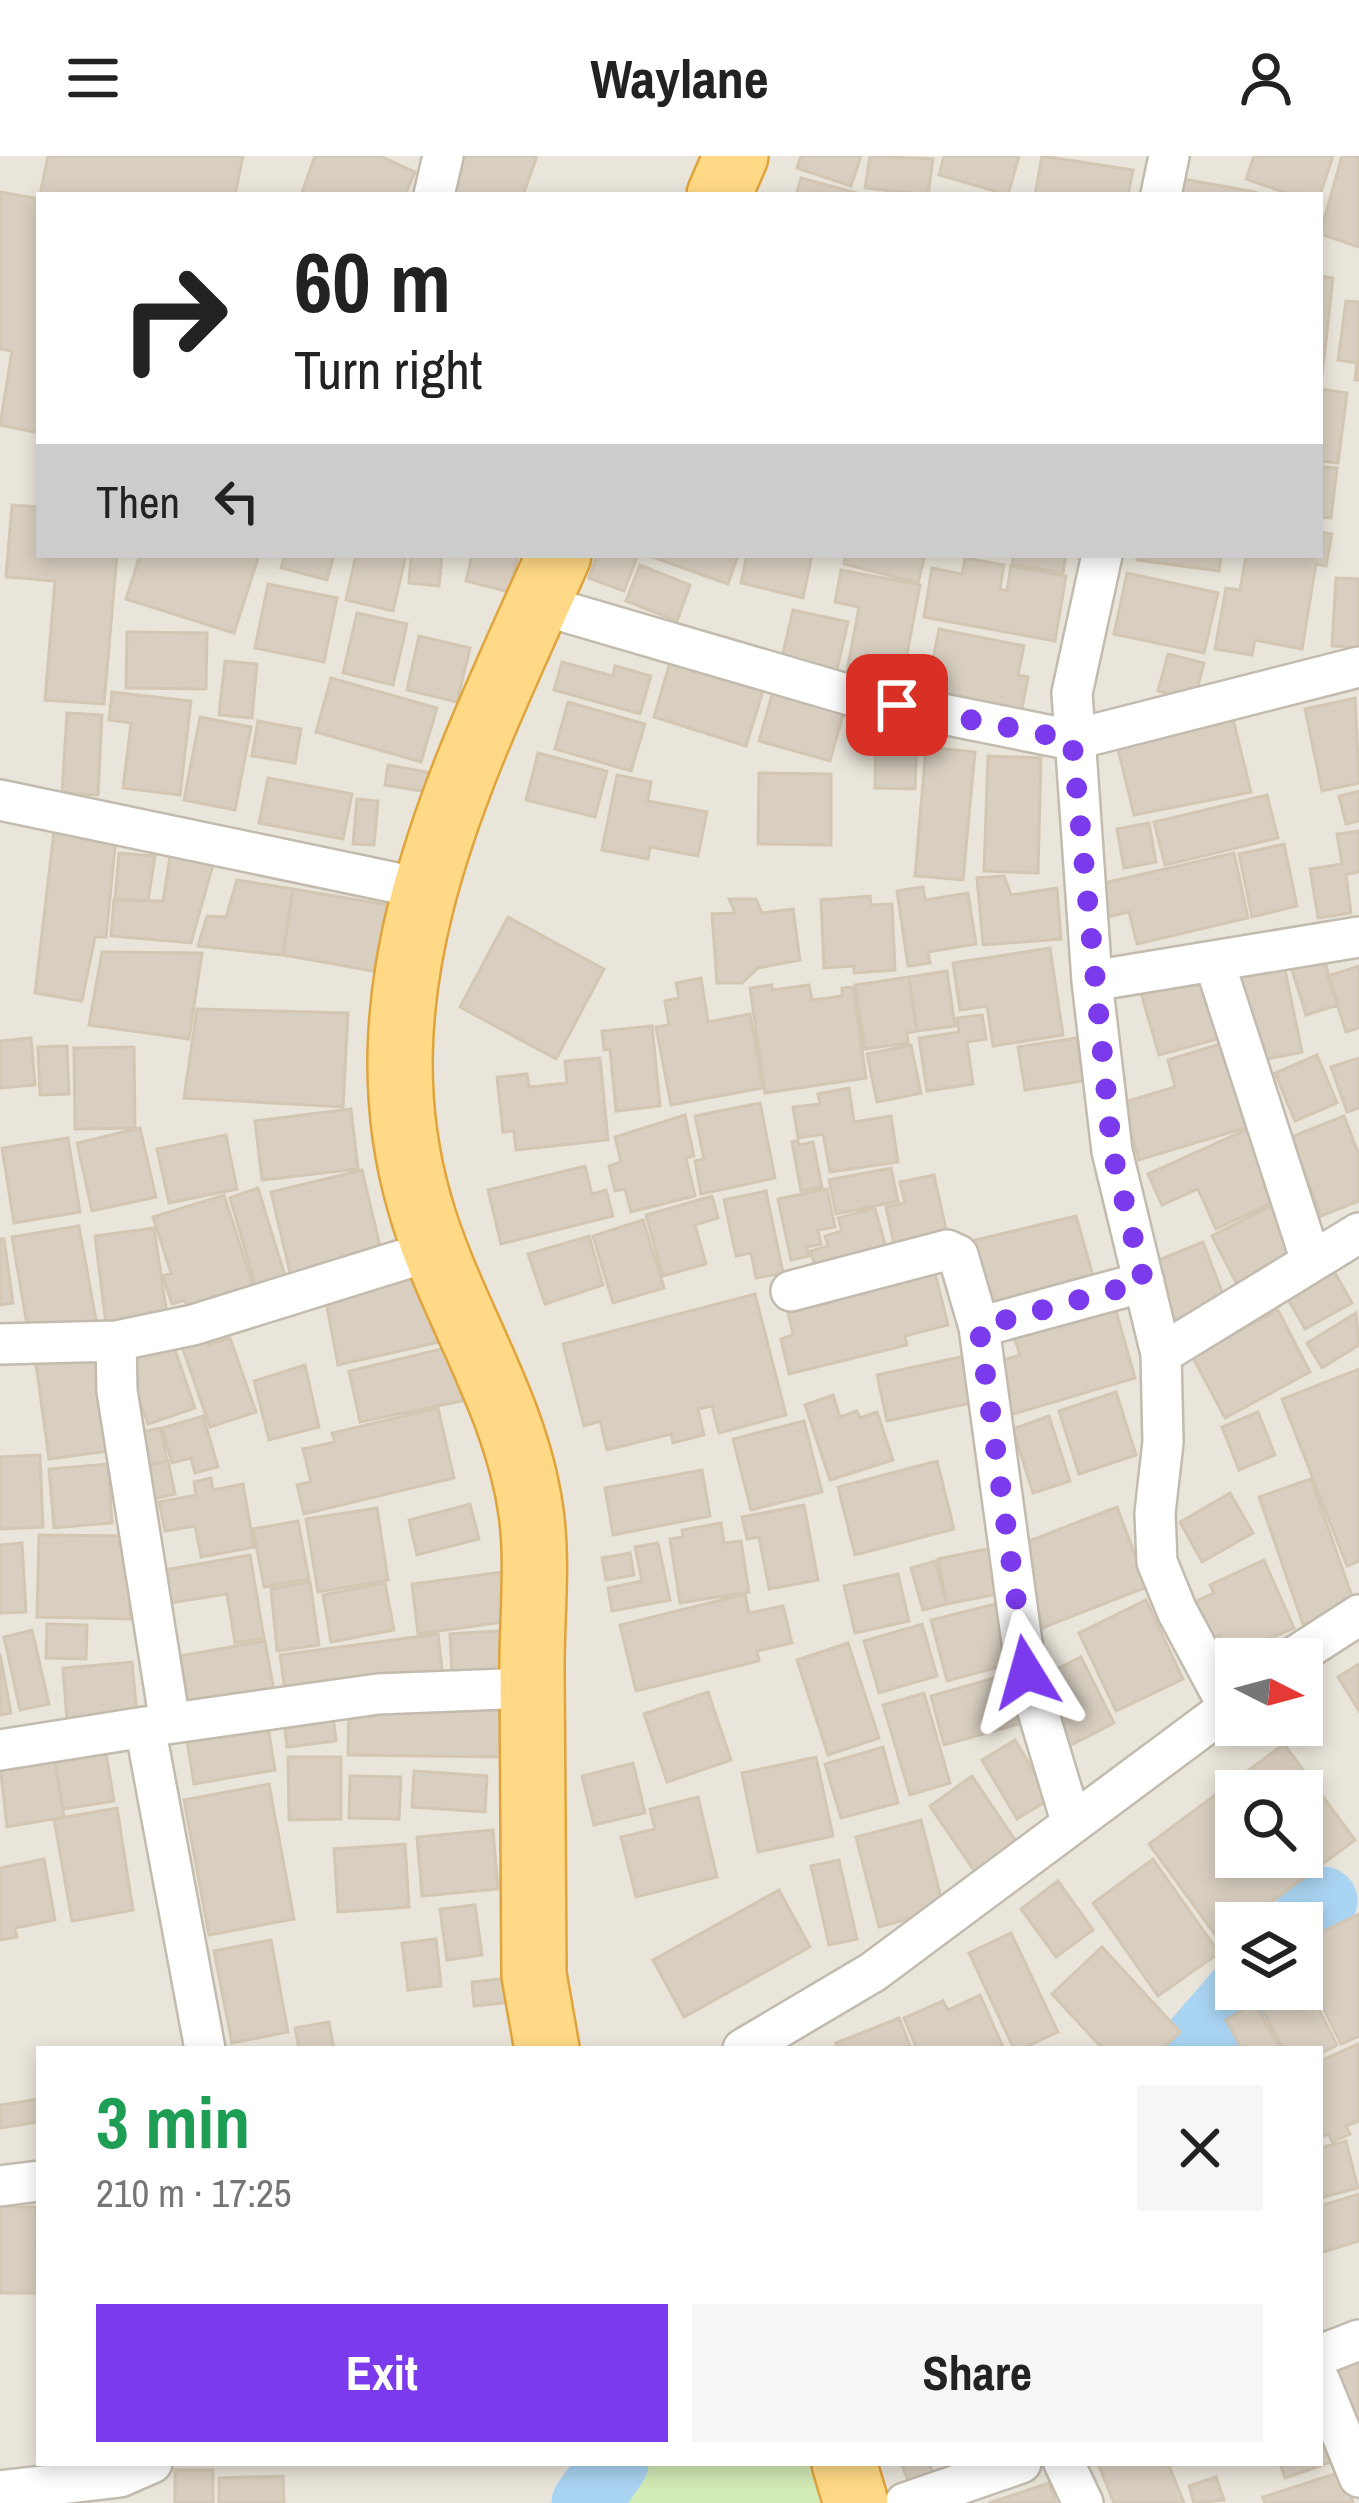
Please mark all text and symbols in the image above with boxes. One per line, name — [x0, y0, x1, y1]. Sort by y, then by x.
text: Waylane — [590, 42, 769, 115]
icon: menu — [60, 45, 126, 111]
icon: person — [1233, 45, 1299, 111]
text: 60 m — [294, 225, 451, 338]
icon: right — [96, 240, 252, 396]
text: Turn right — [294, 333, 482, 406]
icon: left — [204, 468, 270, 534]
text: Then — [96, 471, 180, 532]
pin — [846, 654, 948, 756]
icon: arrive — [864, 672, 930, 738]
position arrow — [963, 1609, 1089, 1735]
north arrow — [1215, 1638, 1323, 1746]
map controls — [1215, 1638, 1323, 2010]
button: search — [1215, 1770, 1323, 1878]
button: layers — [1215, 1902, 1323, 2010]
text: 3 min — [96, 2073, 250, 2170]
button: close — [1137, 2085, 1263, 2211]
text: 210 m · 17:25 — [96, 2167, 292, 2219]
button: Exit — [96, 2304, 668, 2442]
button: Share — [692, 2304, 1263, 2442]

